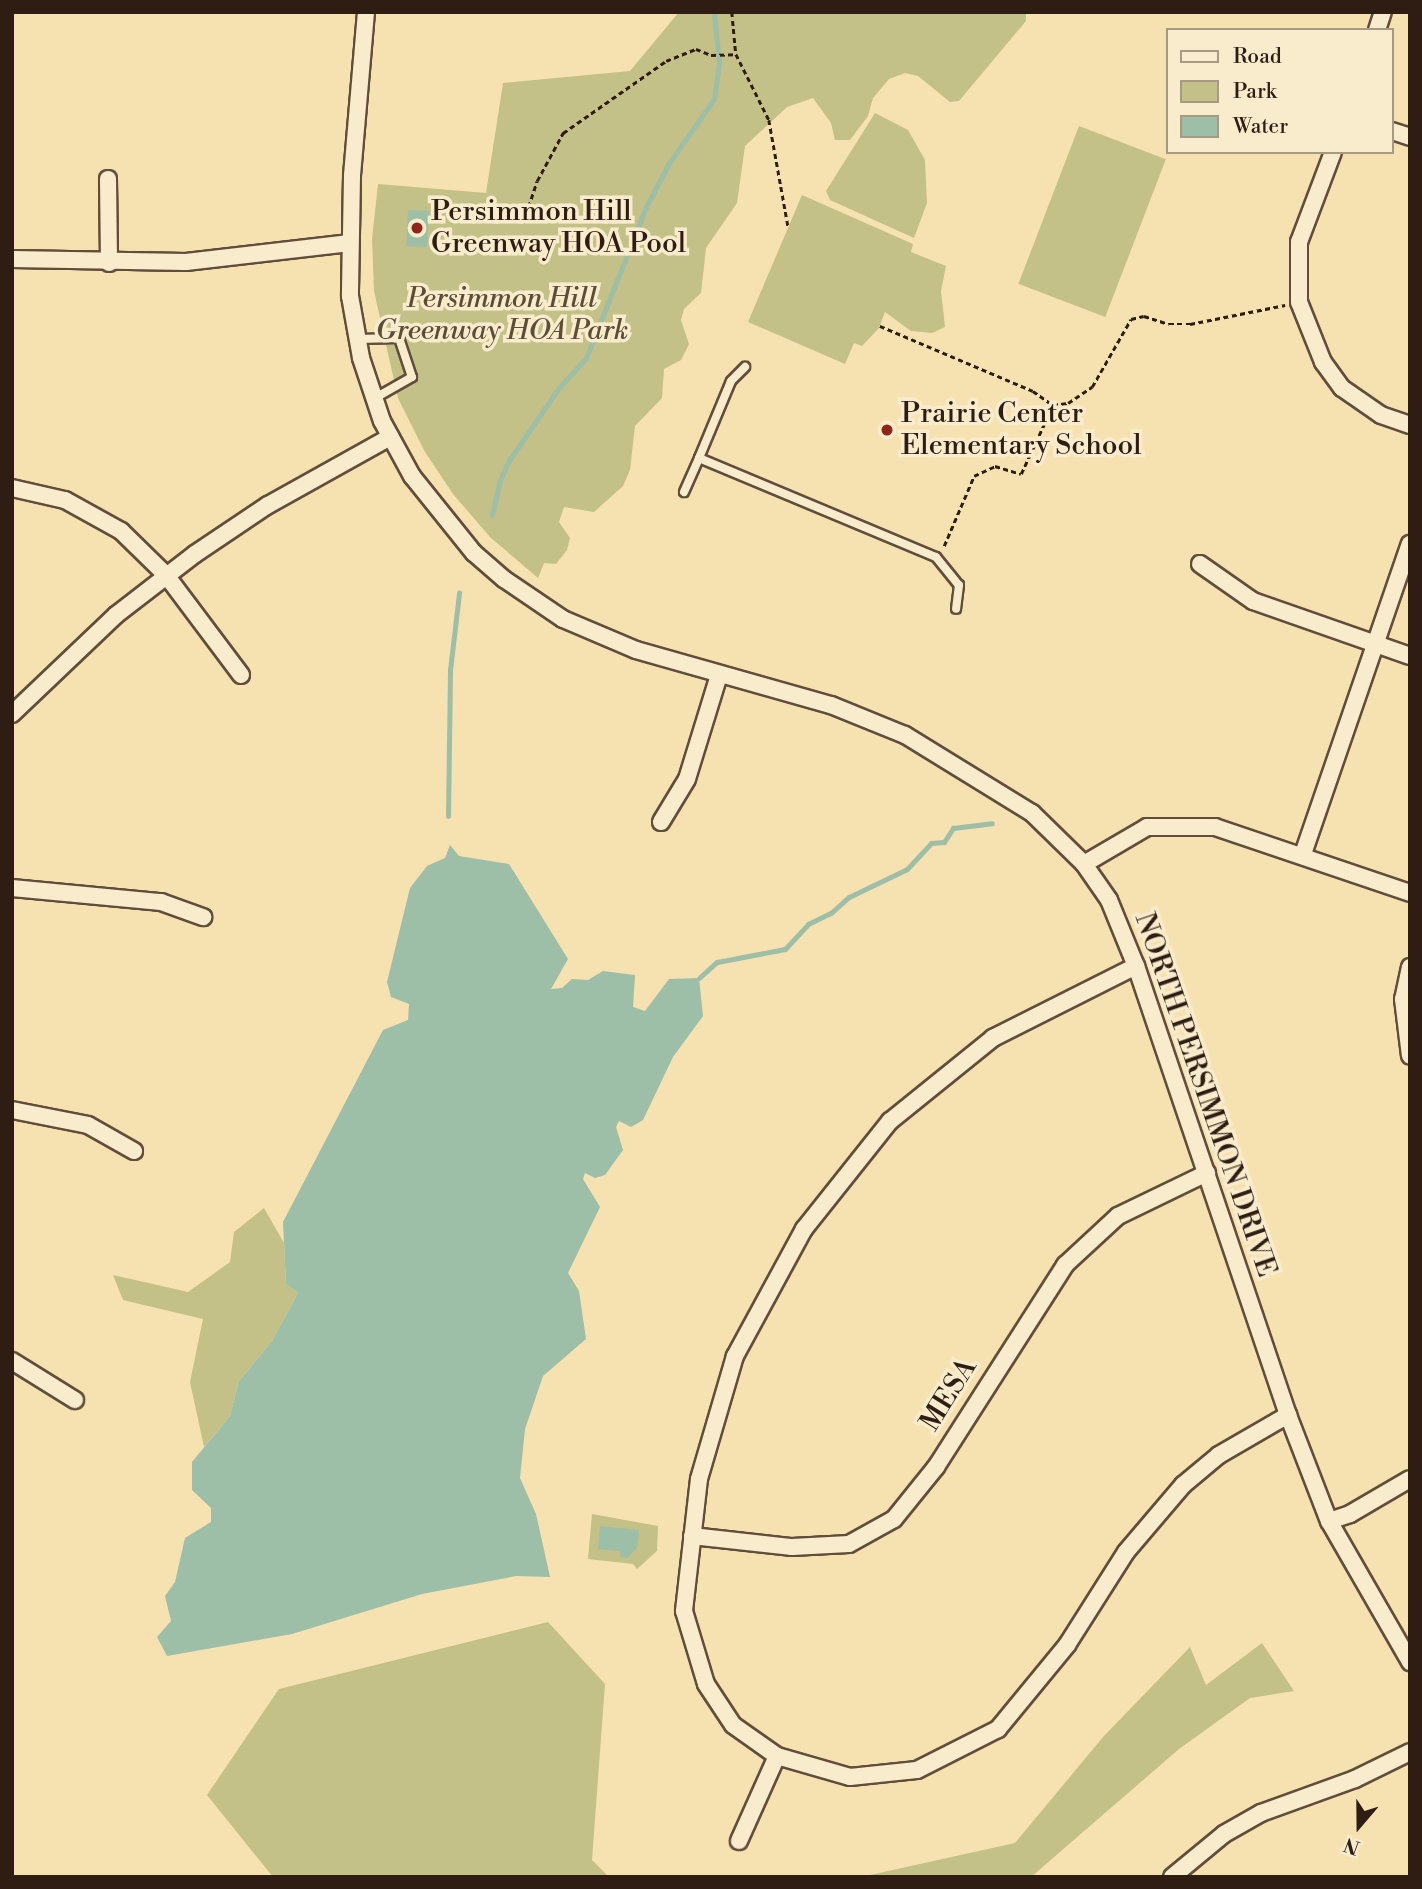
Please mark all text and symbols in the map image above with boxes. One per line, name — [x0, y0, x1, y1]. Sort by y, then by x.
legend — [1166, 28, 1394, 154]
text: Road — [1233, 44, 1282, 70]
text: Park — [1233, 79, 1277, 105]
text: Water — [1233, 114, 1288, 140]
place label: Persimmon Hill Greenway HOA Pool — [431, 195, 686, 261]
marker: Persimmon Hill Greenway HOA Pool — [409, 220, 425, 236]
park label: Persimmon Hill Greenway HOA Park — [375, 282, 629, 348]
place label: Prairie Center Elementary School — [901, 397, 1142, 463]
marker: Prairie Center Elementary School — [879, 422, 895, 438]
street label: NORTH PERSIMMON DRIVE — [1127, 909, 1283, 1281]
street label: MESA — [914, 1353, 984, 1437]
north arrow — [1324, 1791, 1394, 1861]
text: N — [1341, 1832, 1363, 1860]

